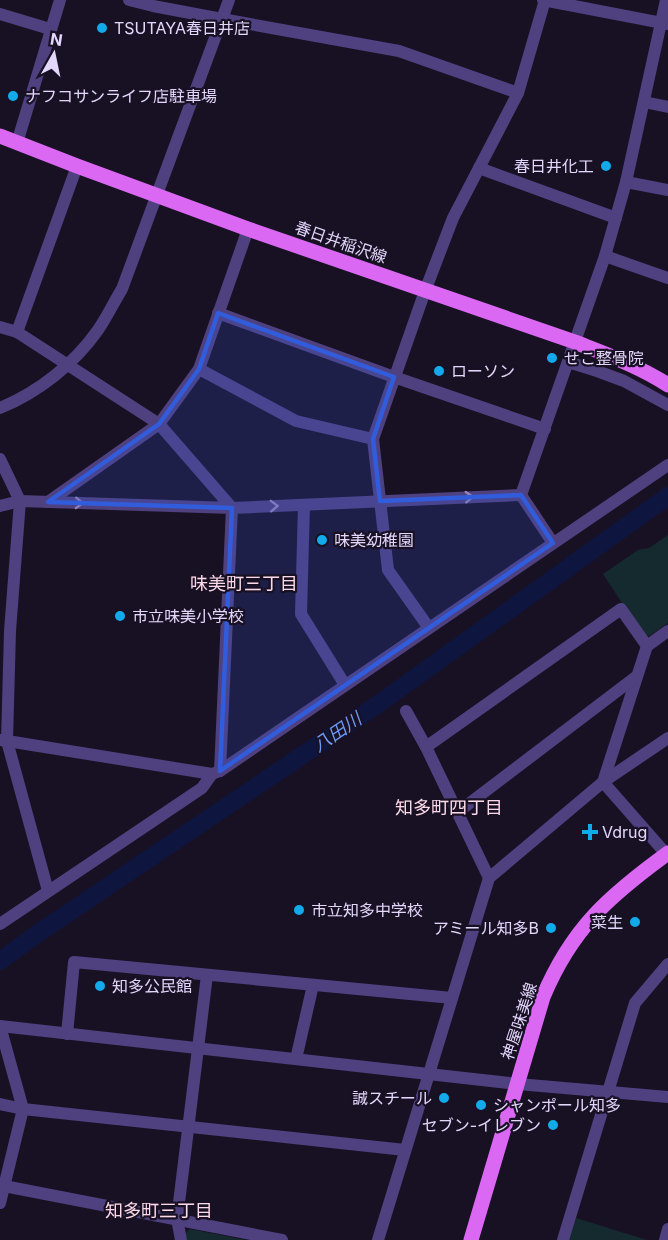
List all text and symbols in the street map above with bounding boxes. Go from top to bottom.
place label: TSUTAYA春日井店 [114,18,250,38]
marker: TSUTAYA春日井店 [95,21,109,35]
north arrow [24,24,84,84]
text: N [49,28,64,50]
place label: ナフコサンライフ店駐車場 [25,86,217,106]
marker: ナフコサンライフ店駐車場 [6,89,20,103]
place label: 春日井化工 [514,156,594,176]
marker: 春日井化工 [599,159,613,173]
street label: 春日井稲沢線 [292,217,390,267]
place label: せこ整骨院 [564,348,644,368]
marker: せこ整骨院 [545,351,559,365]
place label: ローソン [451,361,515,381]
marker: ローソン [432,364,446,378]
one-way arrow [464,490,473,503]
one-way arrow [75,496,84,509]
one-way arrow [269,500,278,513]
place label: 味美幼稚園 [334,530,414,550]
marker: 味美幼稚園 [315,533,329,547]
district label: 味美町三丁目 [190,573,298,594]
place label: 市立味美小学校 [132,606,244,626]
marker: 市立味美小学校 [113,609,127,623]
water label: 八田川 [309,707,367,756]
district label: 知多町四丁目 [395,797,503,818]
place label: Vdrug [602,822,647,842]
marker: Vdrug [583,825,597,839]
place label: 市立知多中学校 [311,900,423,920]
marker: 市立知多中学校 [292,903,306,917]
place label: 菜生 [591,912,623,932]
marker: 菜生 [628,915,642,929]
place label: アミール知多B [433,918,539,938]
marker: アミール知多B [544,921,558,935]
place label: 知多公民館 [112,976,192,996]
marker: 知多公民館 [93,979,107,993]
street label: 神屋味美線 [497,980,541,1062]
place label: 誠スチール [352,1088,432,1108]
marker: 誠スチール [437,1091,451,1105]
place label: シャンポール知多 [493,1095,621,1115]
marker: シャンポール知多 [474,1098,488,1112]
place label: セブン-イレブン [422,1115,541,1135]
marker: セブン-イレブン [546,1118,560,1132]
district label: 知多町三丁目 [105,1200,213,1221]

